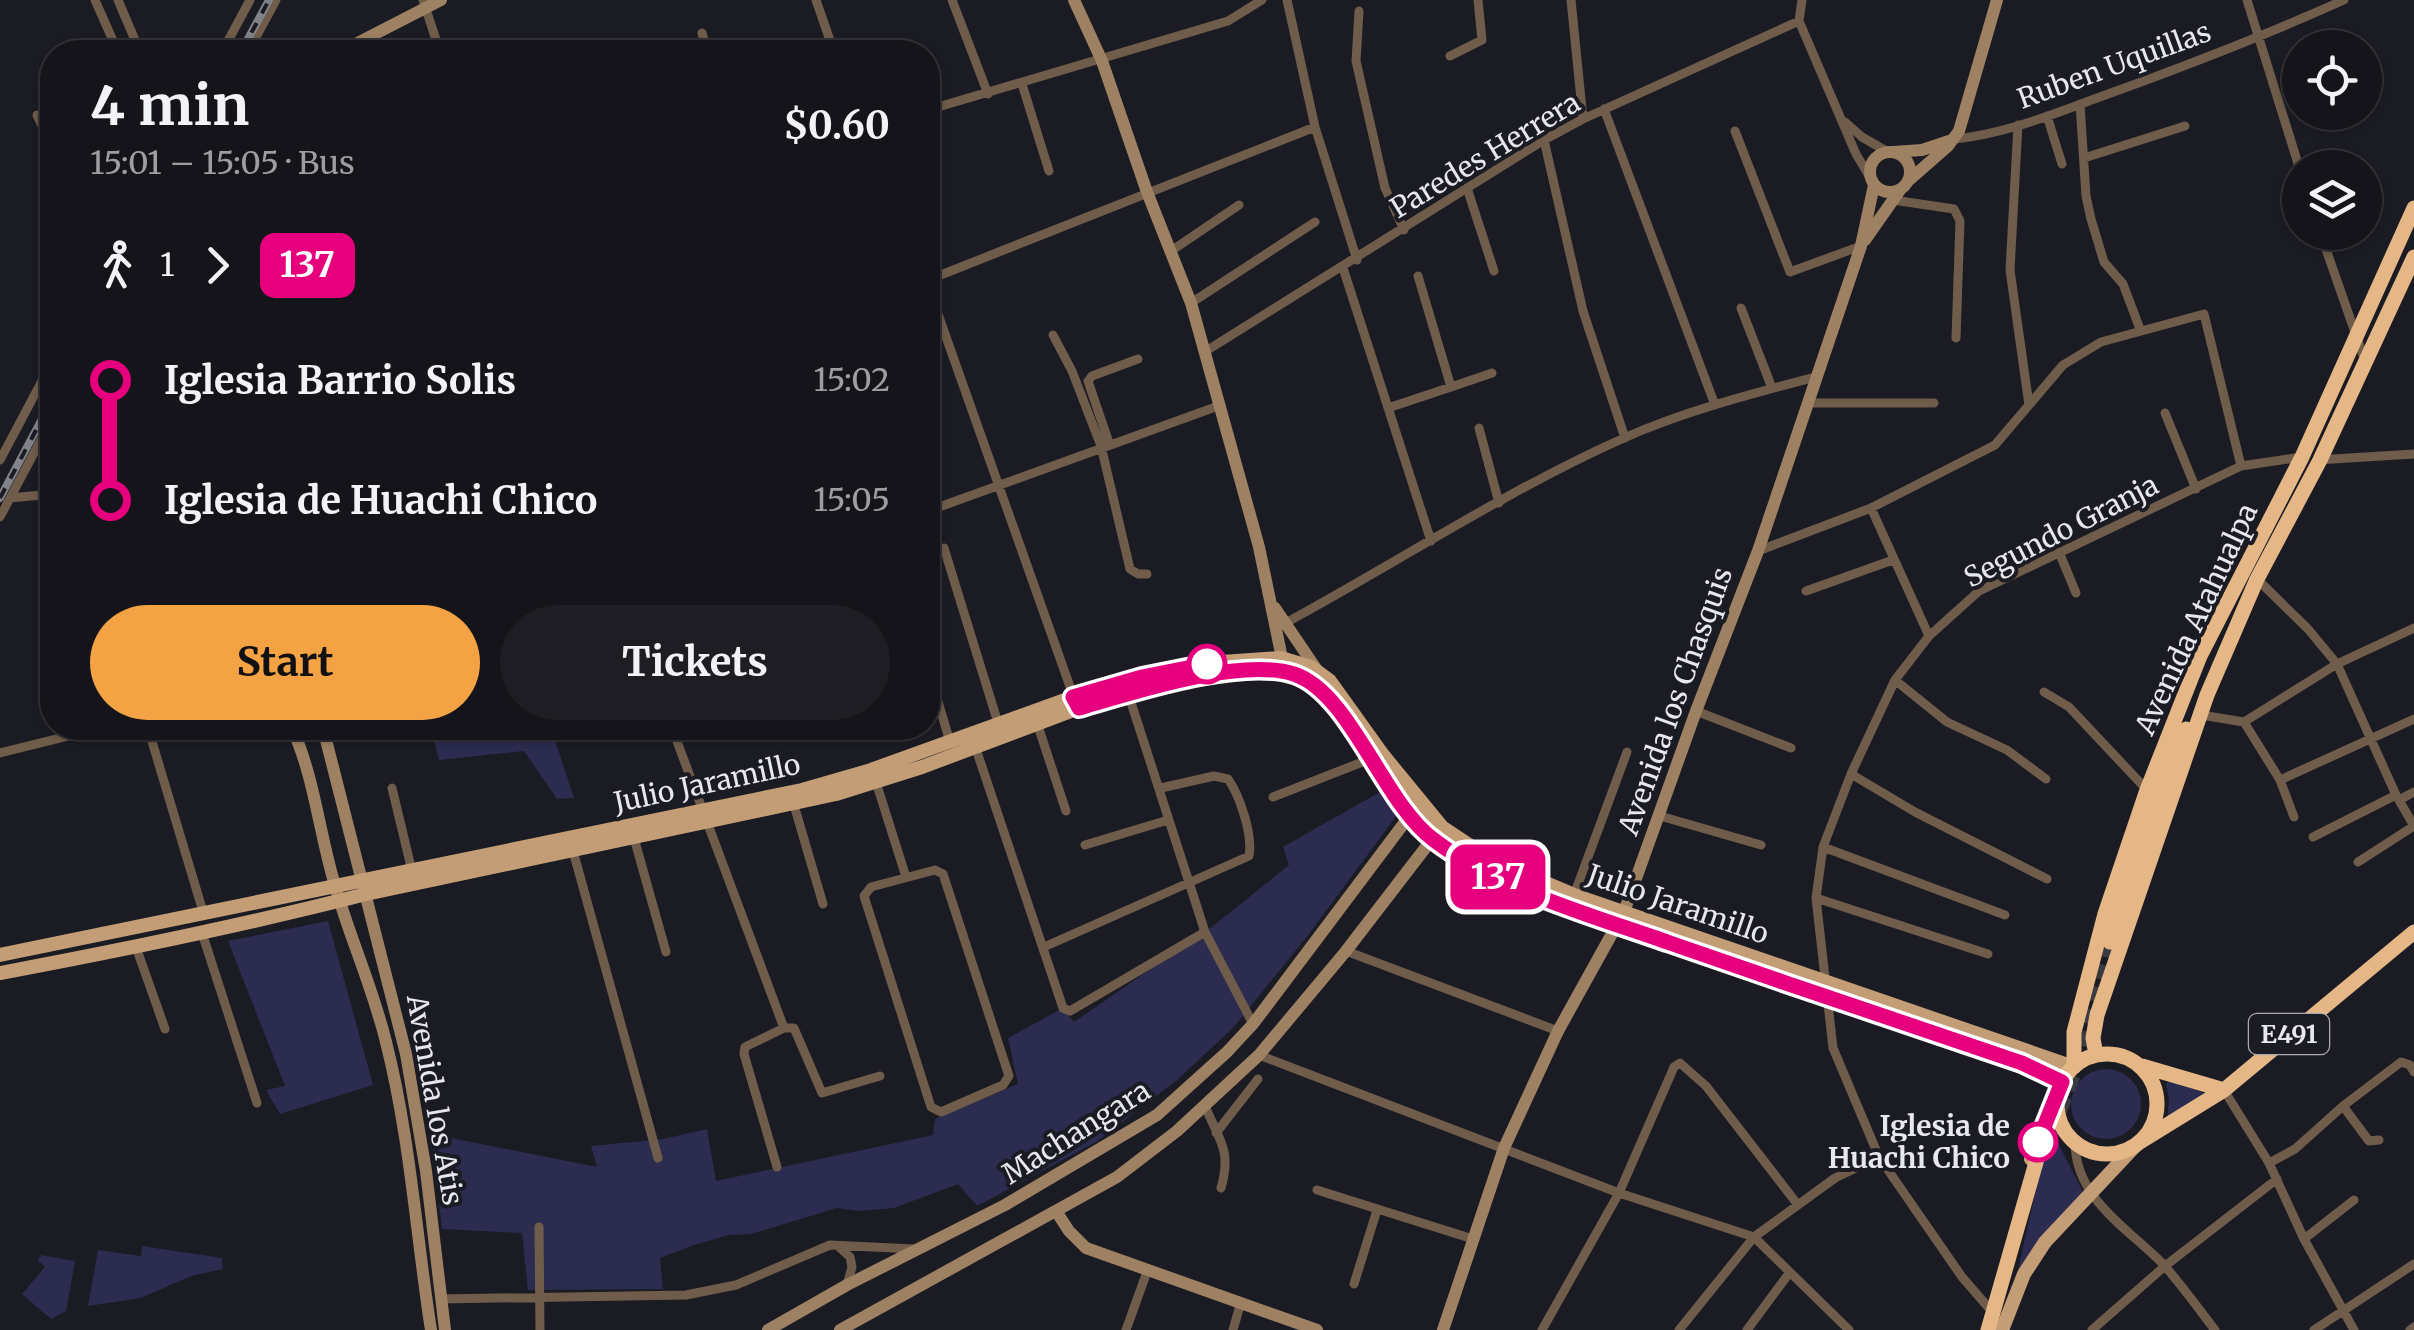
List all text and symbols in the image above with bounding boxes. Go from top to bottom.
street label: Ruben Uquillas [2012,13,2216,117]
map controls [2282,30,2382,250]
button: locate [2282,30,2382,130]
text: 4 min [90,71,249,140]
street label: Paredes Herrera [1384,84,1586,226]
text: $0.60 [783,102,890,149]
text: 15:01 – 15:05 · Bus [90,143,355,183]
button: layers [2282,150,2382,250]
icon: walk [90,238,145,293]
icon: forward [190,238,245,293]
text: 137 [280,243,335,287]
text: 1 [160,245,175,285]
text: Iglesia Barrio Solis [164,357,516,404]
text: 15:02 [813,360,890,400]
street label: Segundo Granja [1958,467,2164,595]
text: Iglesia de Huachi Chico [164,477,597,524]
text: 15:05 [813,480,890,520]
street label: Avenida Atahualpa [2126,498,2265,741]
street label: Avenida los Chasquis [1609,562,1740,841]
button: Start [90,605,480,720]
button: Tickets [500,605,890,720]
unlabelled marker [1188,645,1226,683]
street label: Julio Jaramillo [610,746,804,821]
line badge: 137 [1440,844,1556,910]
text: 137 [1470,855,1526,899]
street label: Julio Jaramillo [1582,856,1774,952]
street label: Avenida los Atis [399,991,471,1208]
road number: E491 [2249,1014,2329,1054]
street label: Machangara [995,1072,1157,1192]
place label: Iglesia de Huachi Chico [1828,1108,2010,1176]
marker: Iglesia de Huachi Chico [2019,1123,2057,1161]

